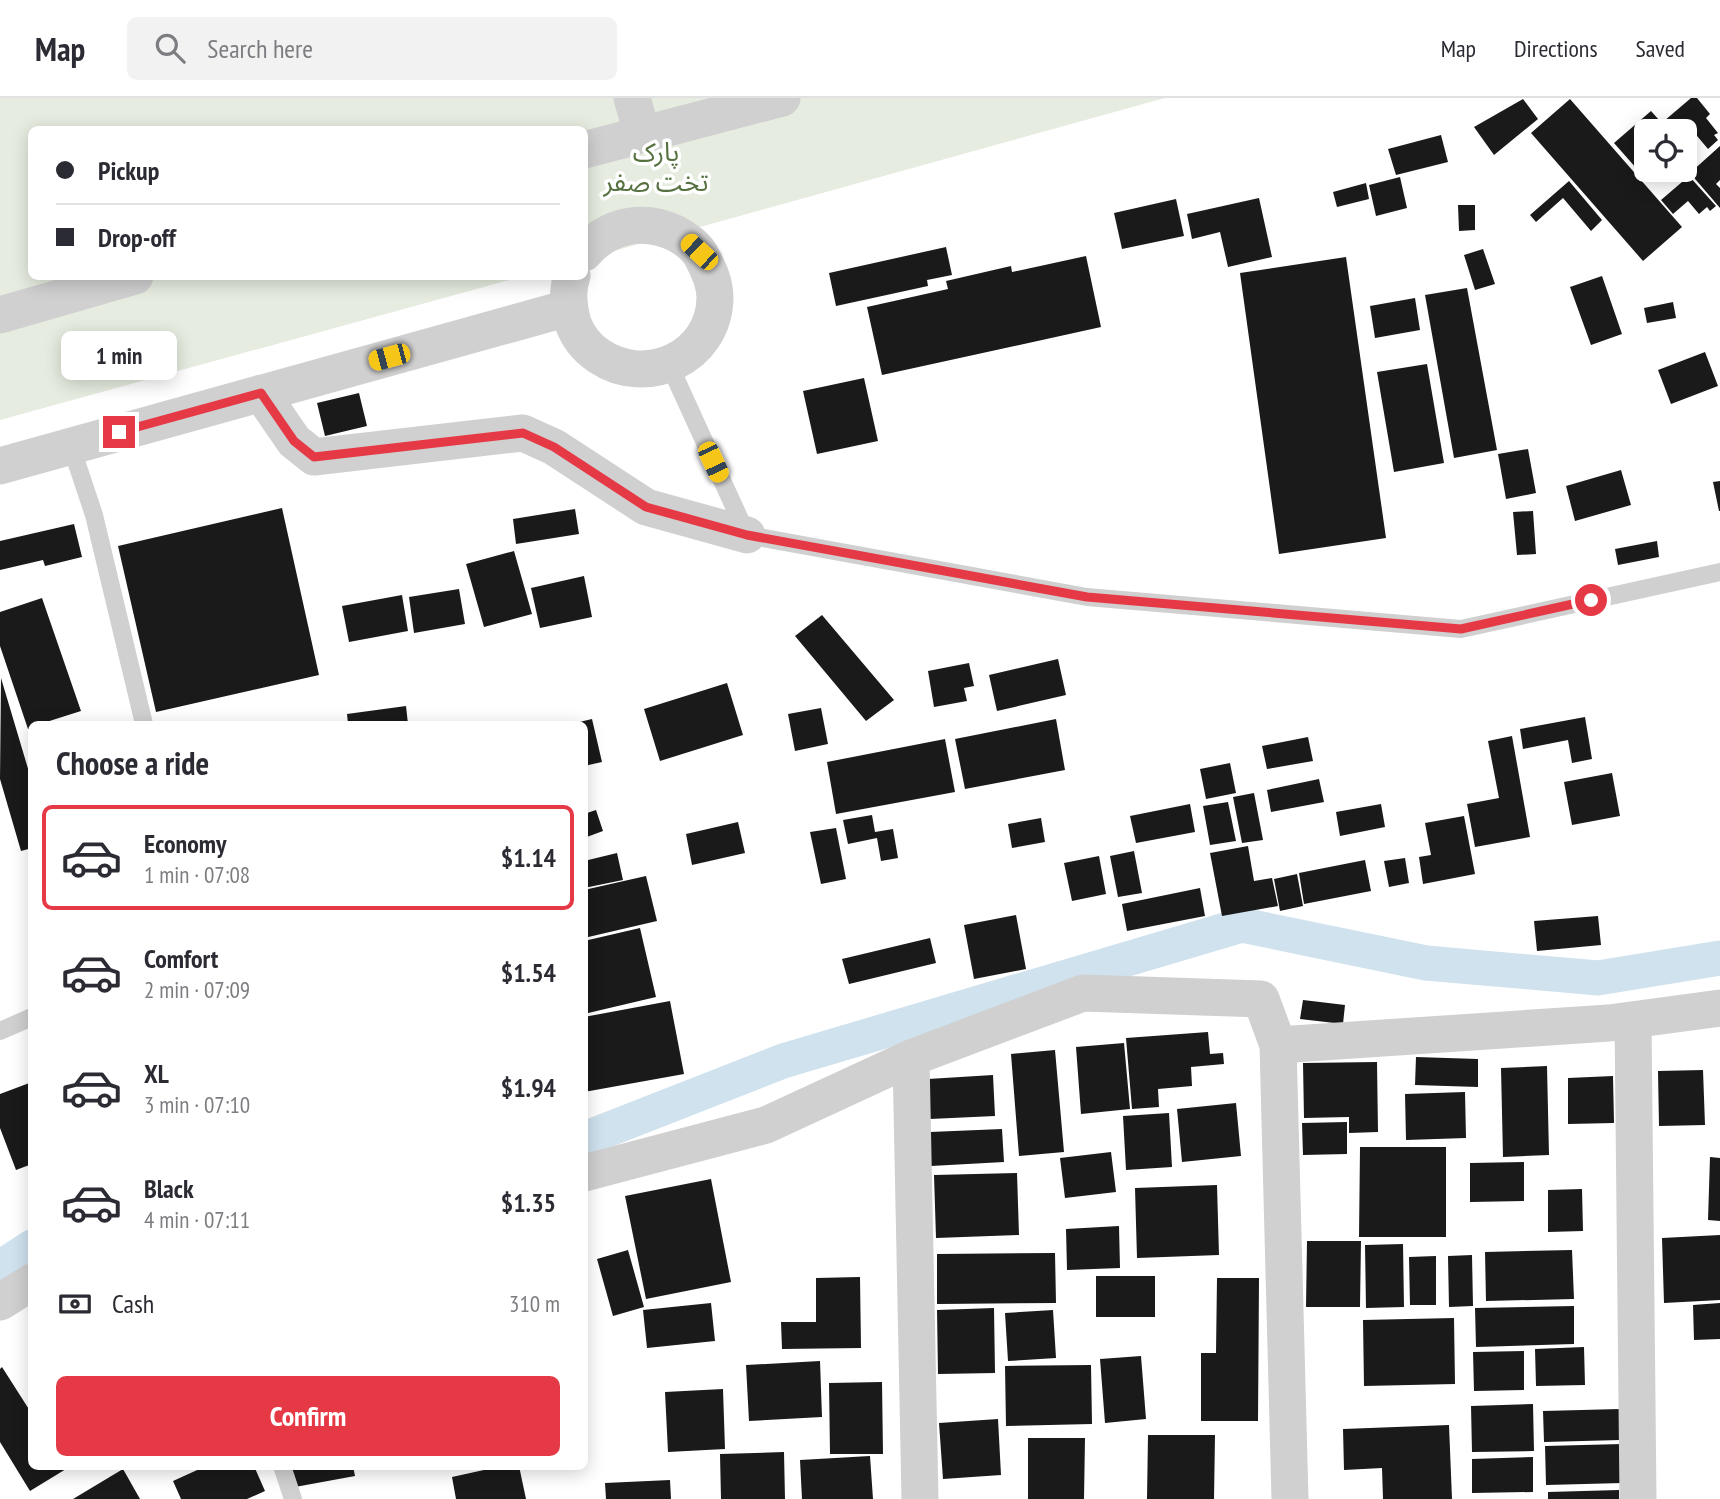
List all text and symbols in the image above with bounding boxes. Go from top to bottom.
search box [127,17,617,80]
text: Map [35,27,85,70]
icon: search [151,29,189,67]
text: Search here [207,32,313,65]
text: Map [1441,33,1476,64]
text: Directions [1514,33,1598,64]
text: Saved [1636,33,1685,64]
map controls [1634,119,1697,182]
button: locate [1634,119,1697,182]
park label: پارک تخت صفر [603,135,708,198]
text: Pickup [98,154,159,187]
text: Drop-off [98,221,176,254]
car [677,230,722,274]
callout: 1 min [61,330,177,380]
text: 1 min [96,341,142,370]
car [366,341,413,373]
route end [103,416,135,448]
car [695,439,732,485]
route start [1575,584,1607,616]
text: Choose a ride [56,742,209,784]
icon: car [60,826,123,889]
text: Economy [144,827,226,860]
text: $1.14 [501,841,556,874]
text: 1 min · 07:08 [144,860,250,889]
icon: car [60,941,123,1004]
text: Comfort [144,942,218,975]
text: $1.54 [501,956,556,989]
text: 2 min · 07:09 [144,975,250,1004]
icon: car [60,1056,123,1119]
text: XL [144,1057,169,1090]
text: $1.94 [501,1071,556,1104]
text: 3 min · 07:10 [144,1090,250,1119]
icon: car [60,1171,123,1234]
text: Black [144,1172,194,1205]
text: $1.35 [501,1186,556,1219]
text: 4 min · 07:11 [144,1205,250,1234]
icon: cash [56,1285,94,1323]
text: Cash [112,1287,154,1320]
text: 310 m [509,1289,560,1318]
button: Confirm [56,1376,560,1456]

